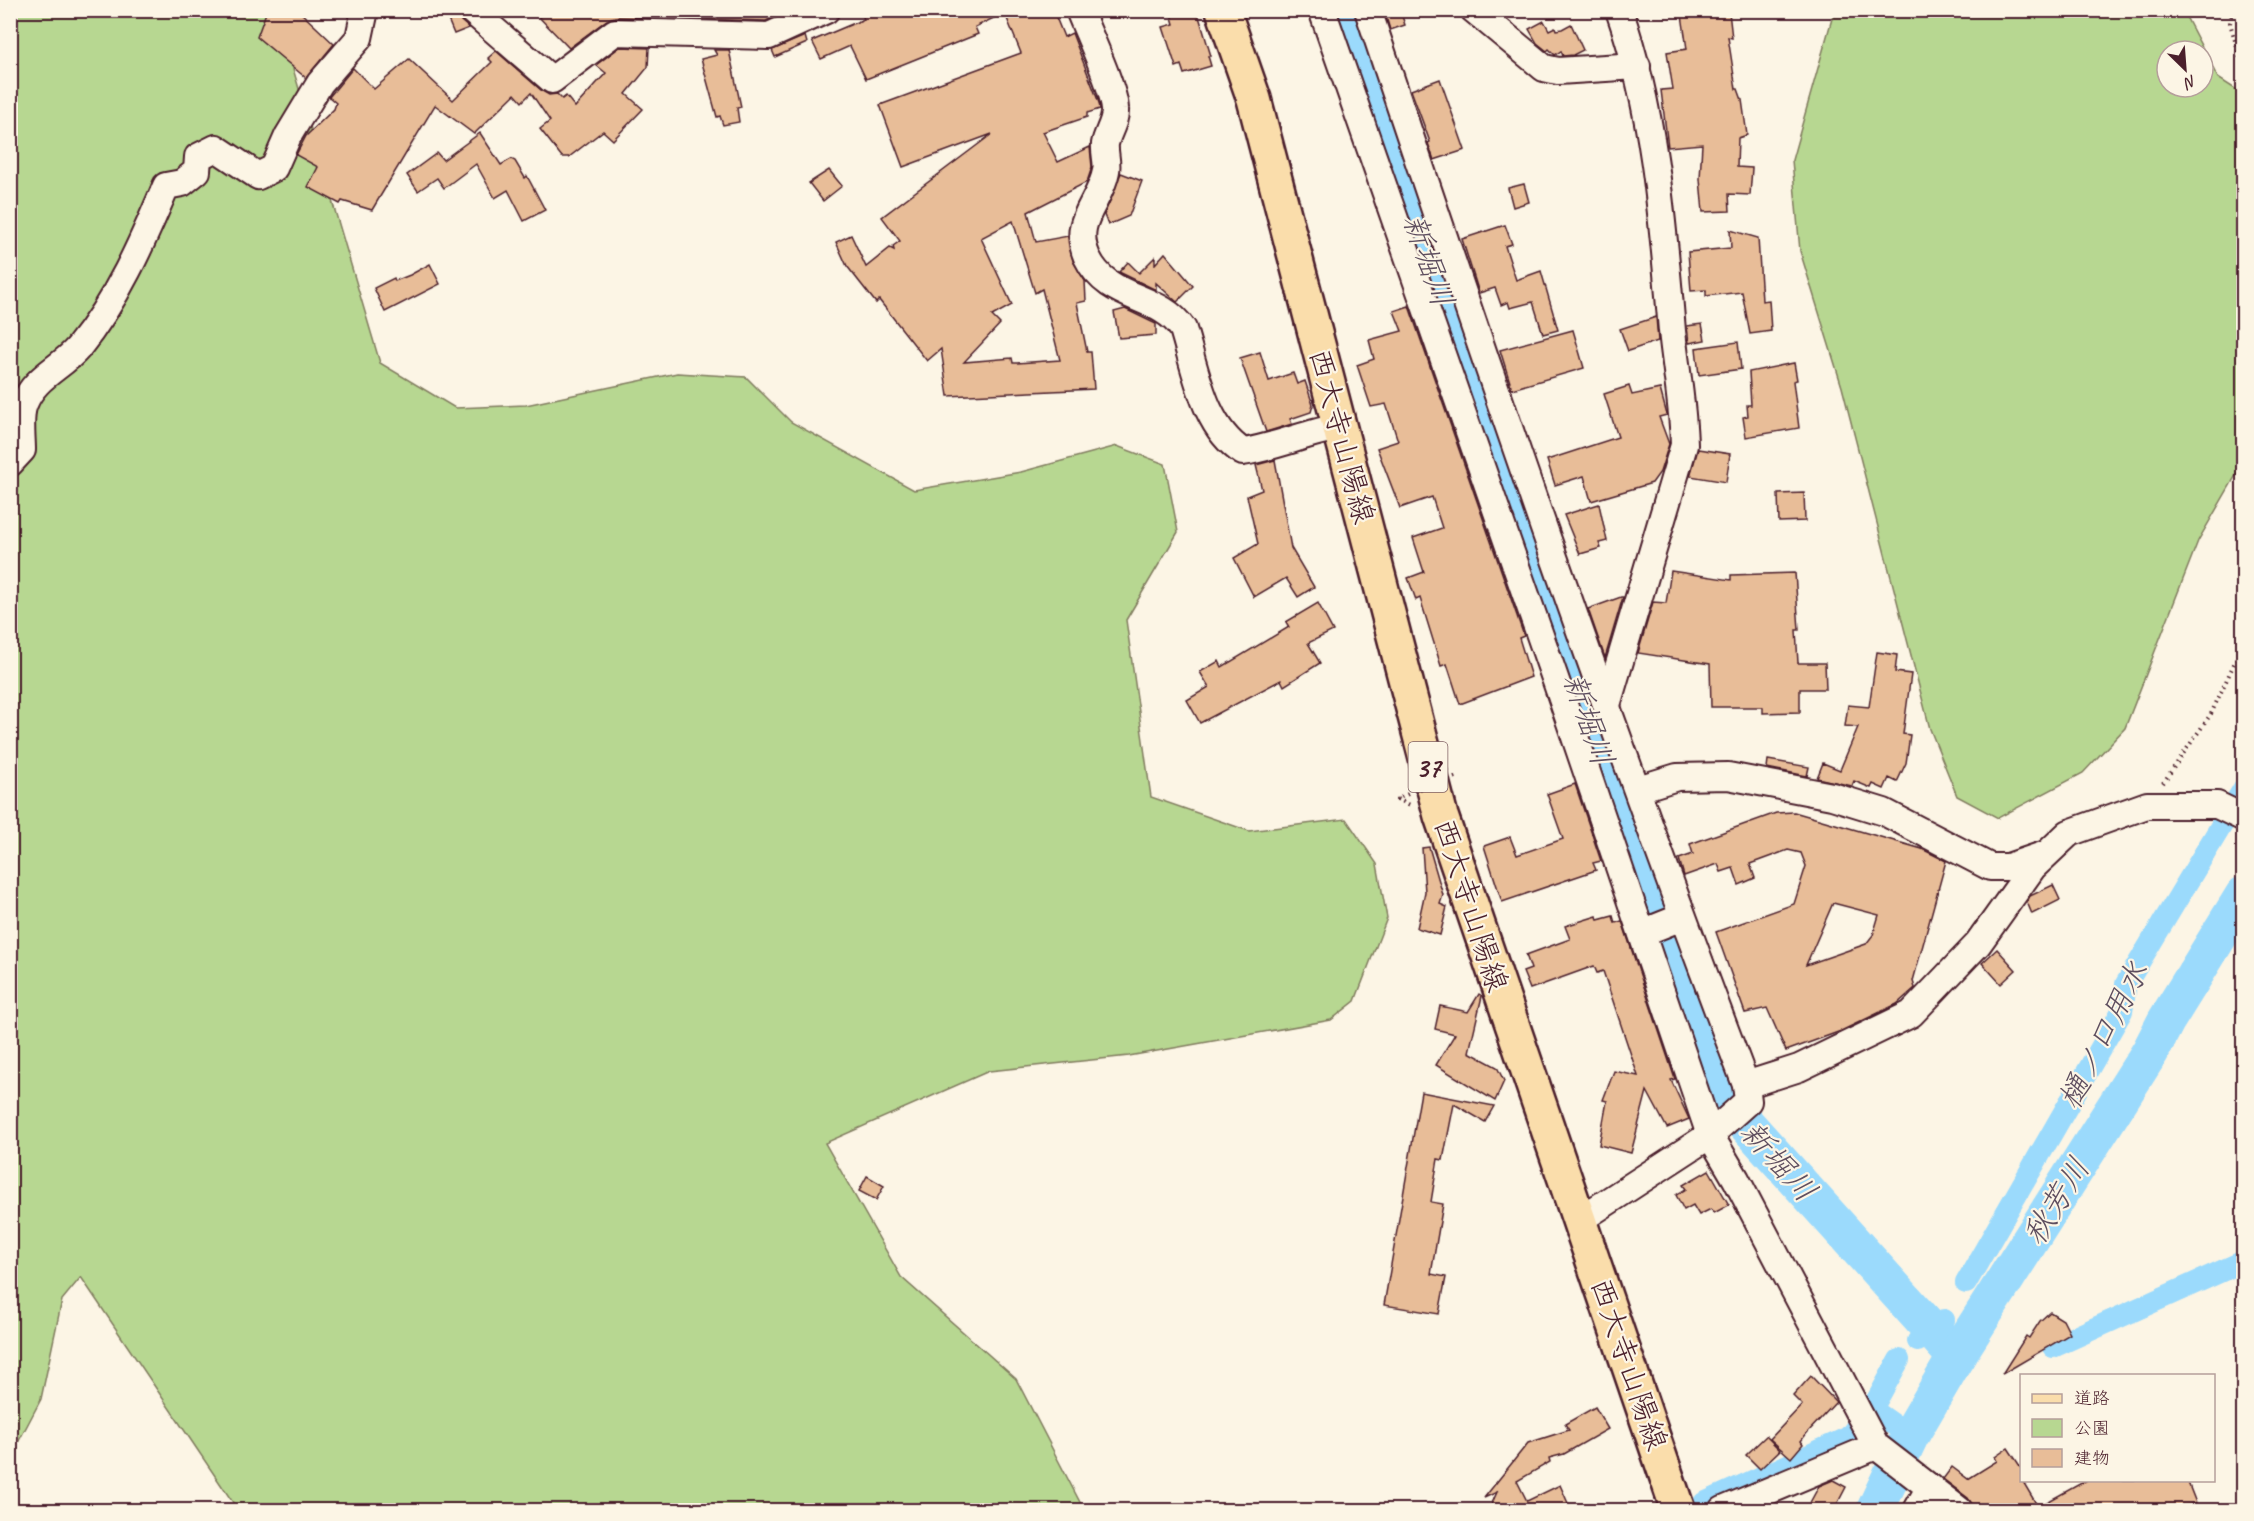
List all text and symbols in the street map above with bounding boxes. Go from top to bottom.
north arrow [2155,39,2215,99]
text: N [2179,71,2200,94]
water label: 新堀川 [1394,208,1464,312]
street label: 西大寺山陽線 [1300,344,1384,528]
water label: 新堀川 [1554,667,1624,771]
road number: 37 [1408,742,1448,792]
street label: 西大寺山陽線 [1425,814,1517,996]
water label: 樋ノ口用水 [2049,955,2158,1116]
water label: 新堀川 [1731,1112,1826,1211]
water label: 秋芳川 [2014,1150,2099,1253]
street label: 西大寺山陽線 [1582,1273,1676,1455]
legend [2020,1374,2215,1482]
text: 道路 [2074,1387,2110,1409]
text: 公園 [2074,1417,2110,1439]
text: 建物 [2074,1447,2110,1469]

